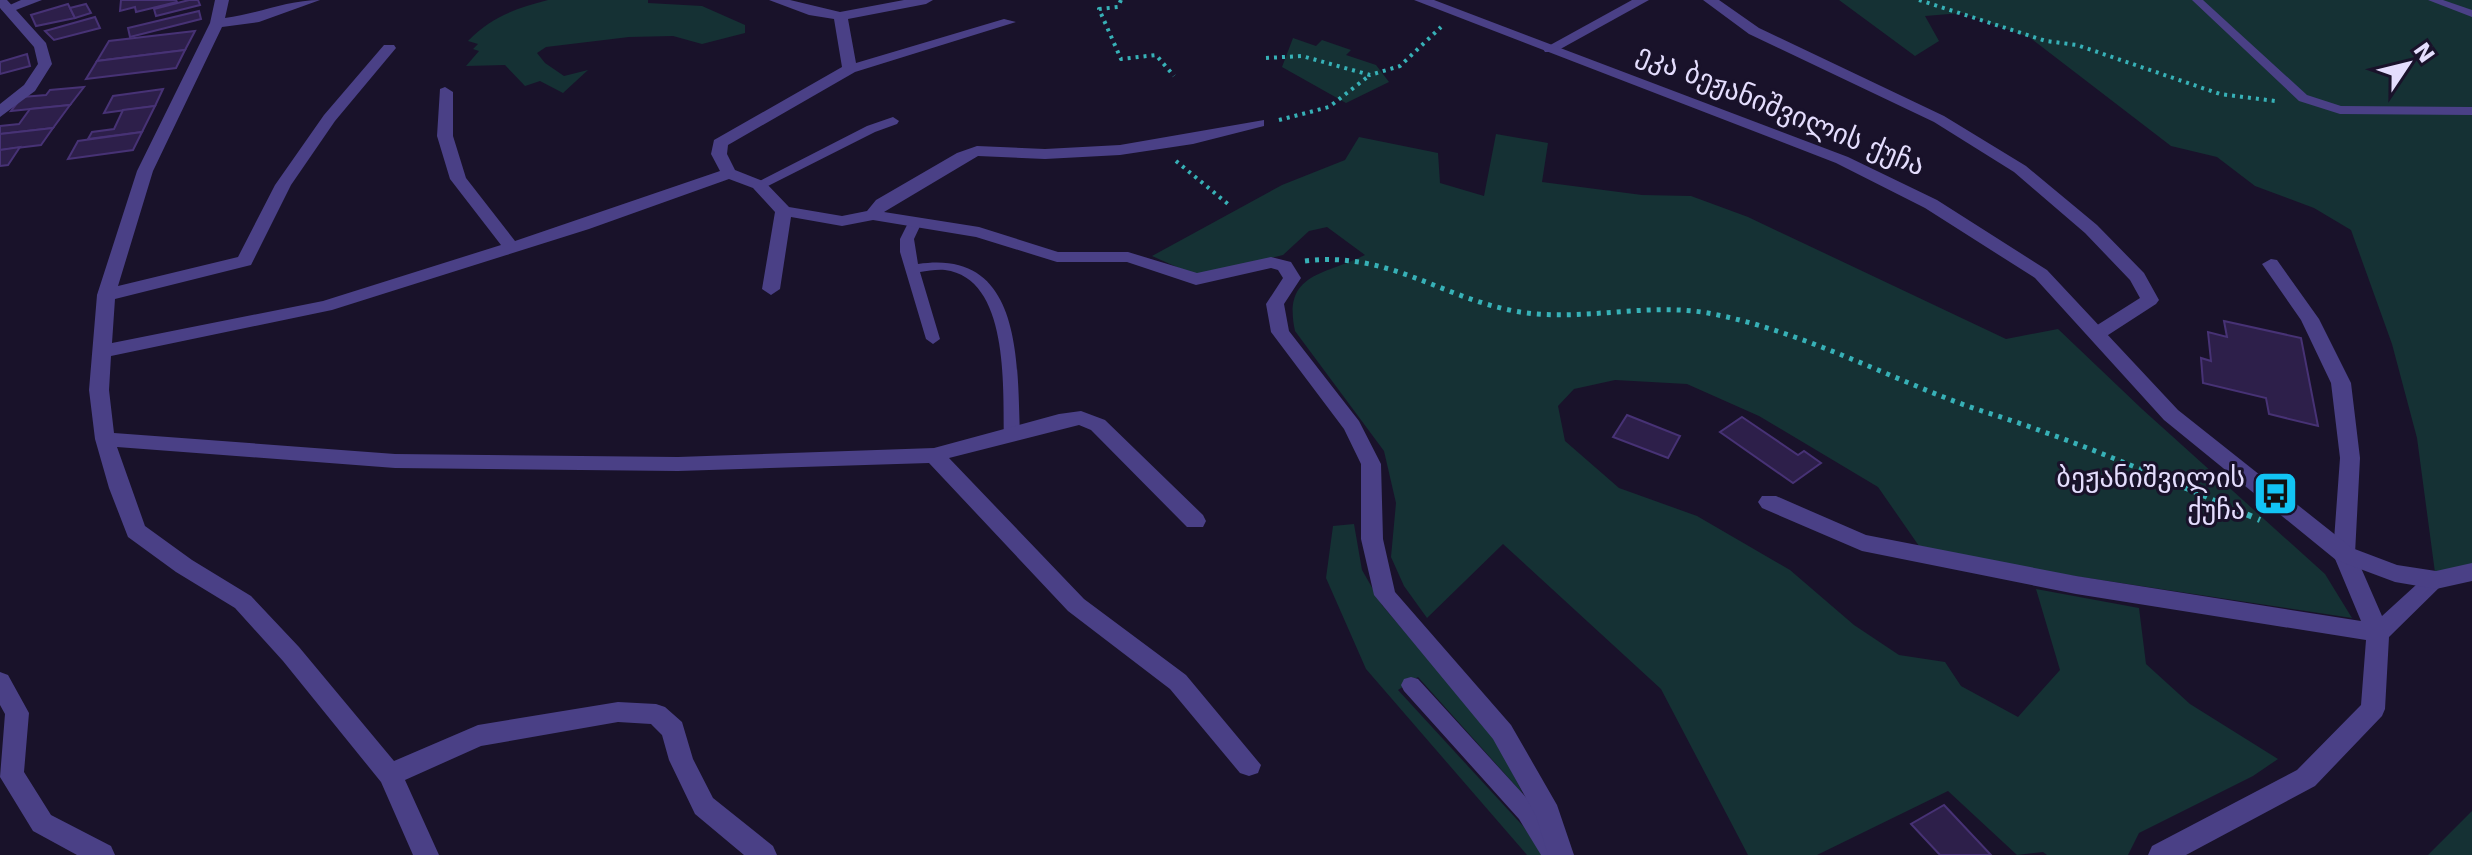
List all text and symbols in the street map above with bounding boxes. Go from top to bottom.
north arrow [2368,24,2448,104]
street label: ეკა ბეჟანიშვილის ქუჩა [1632,37,1929,182]
text: N [2408,38,2439,68]
place label: ბეჟანიშვილის ქუჩა [2056,461,2245,526]
bus stop icon: ბეჟანიშვილის ქუჩა [2252,469,2300,517]

